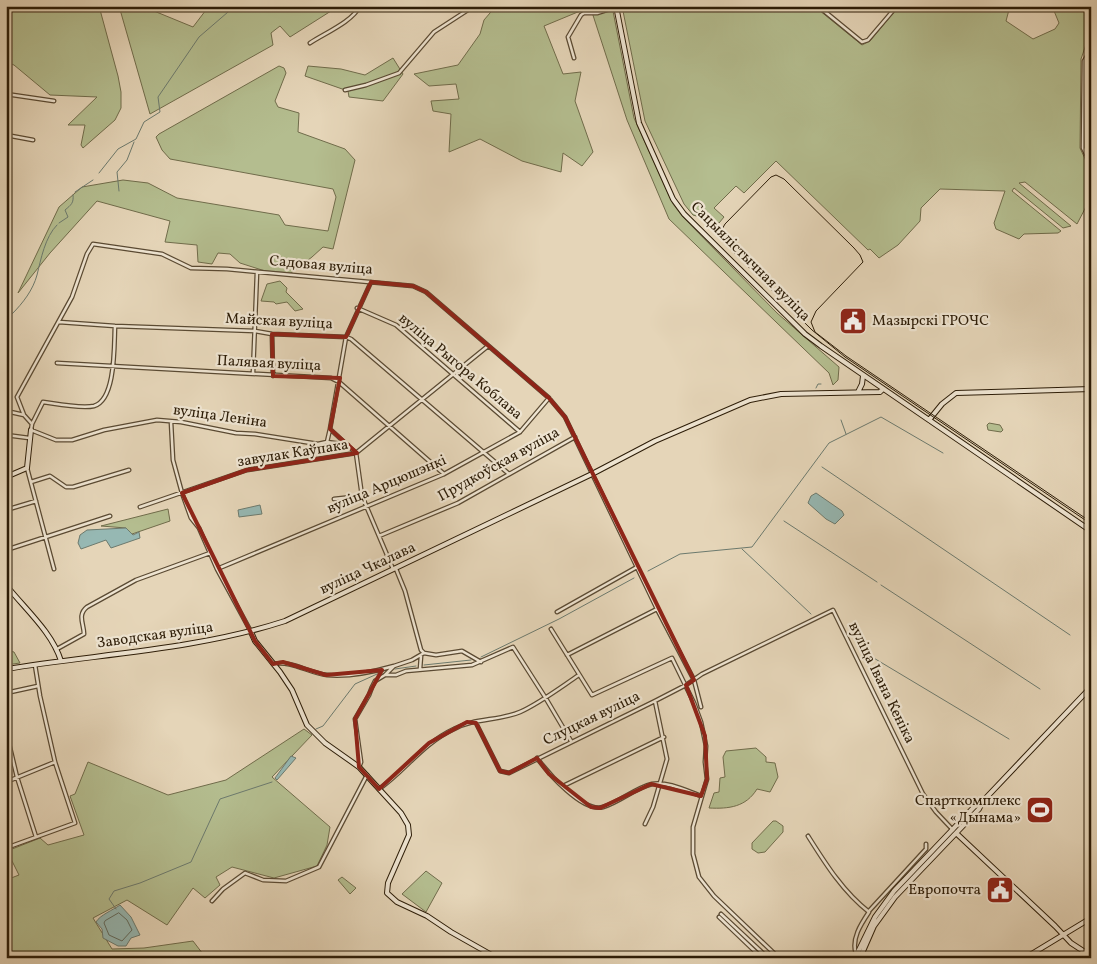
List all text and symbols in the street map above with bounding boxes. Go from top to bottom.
street label: Сацыялістычная вуліца [685,197,815,327]
street label: Садовая вуліца [268,251,374,281]
public building icon: Мазырскі ГРОЧС [838,306,868,336]
street label: Майская вуліца [225,309,333,335]
street label: вуліца Рыгора Коблава [393,309,527,425]
place label: Мазырскі ГРОЧС [872,311,989,332]
street label: Палявая вуліца [216,351,322,377]
street label: вуліца Леніна [172,400,268,434]
street label: Прудкоўская вуліца [434,423,564,507]
street label: завулак Каўпака [236,435,350,473]
street label: вуліца Арцюшэнкі [324,450,450,520]
street label: вуліца Чкалава [317,538,419,600]
street label: Заводская вуліца [95,617,215,655]
street label: вуліца Івана Кеніка [842,619,920,747]
street label: Слуцкая вуліца [540,686,644,752]
place label: Спарткомплекс «Дынама» [915,791,1021,829]
sports icon: Спарткомплекс «Дынама» [1025,795,1055,825]
public building icon: Европочта [985,875,1015,905]
place label: Европочта [908,880,981,901]

